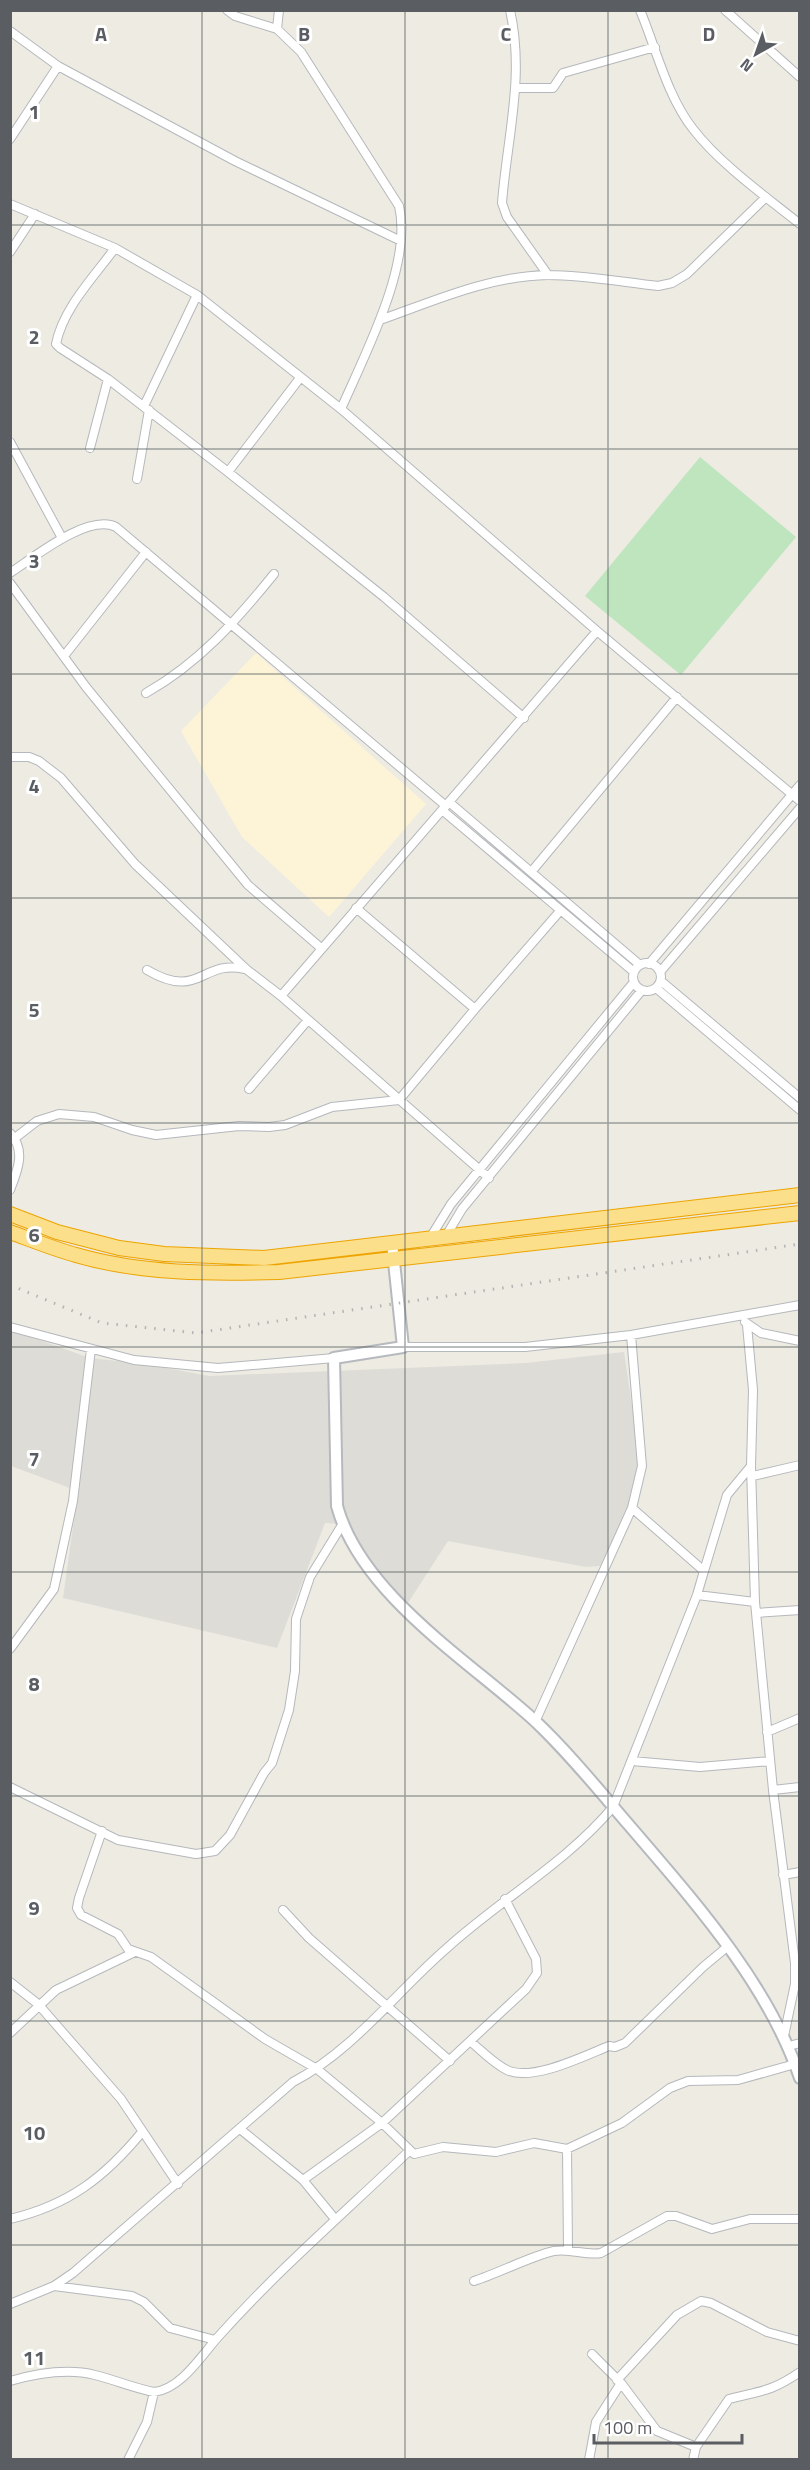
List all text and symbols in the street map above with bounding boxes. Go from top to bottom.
text: A [95,18,107,49]
text: B [298,18,310,49]
text: C [501,18,512,49]
text: D [703,18,715,49]
north arrow [726,24,786,84]
text: N [734,53,758,78]
text: 1 [28,96,40,127]
text: 2 [28,321,40,352]
text: 3 [28,545,40,576]
text: 4 [28,770,40,801]
text: 5 [28,994,40,1025]
text: 6 [28,1219,40,1250]
text: 7 [28,1443,40,1474]
text: 8 [28,1668,40,1699]
text: 9 [28,1892,40,1923]
text: 10 [23,2117,45,2148]
text: 11 [23,2342,45,2373]
scale bar [594,2407,742,2445]
text: 100 m [603,2414,652,2441]

